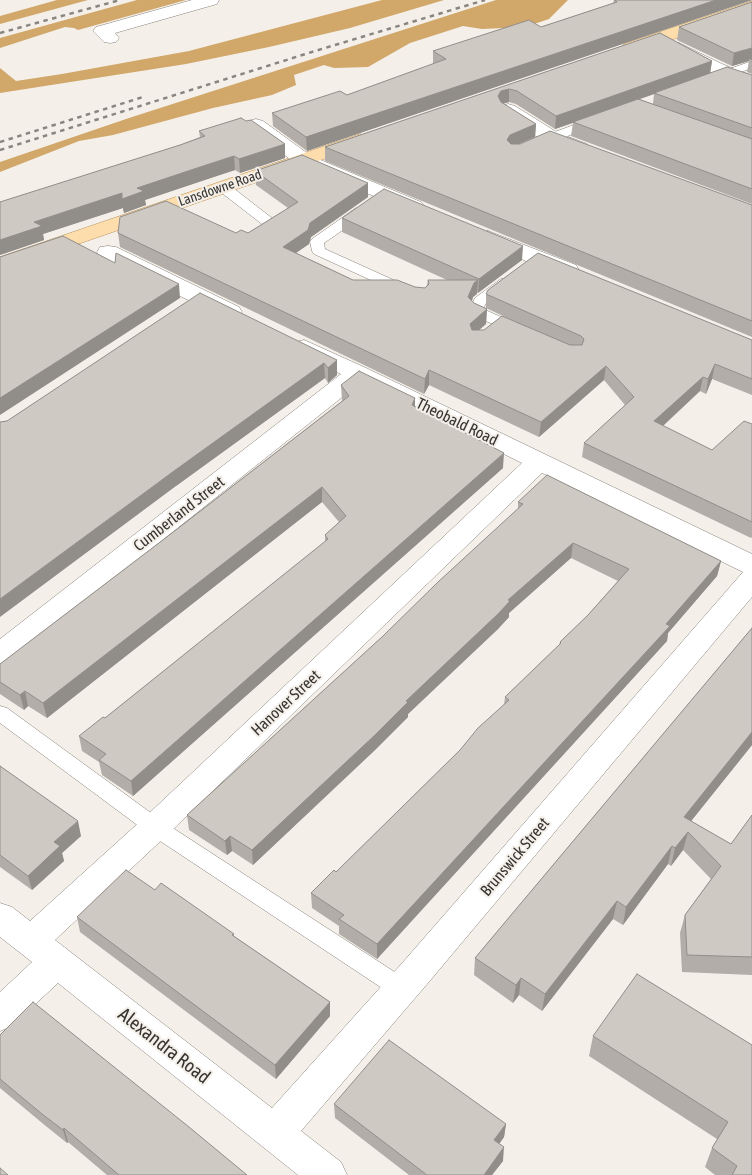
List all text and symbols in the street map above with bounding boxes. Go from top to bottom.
street label: Lansdowne Road [176,166,264,210]
street label: Theobald Road [413,394,501,450]
street label: Cumberland Street [130,472,228,556]
street label: Hanover Street [247,666,325,740]
street label: Brunswick Street [476,814,554,900]
street label: Alexandra Road [114,1003,214,1089]

